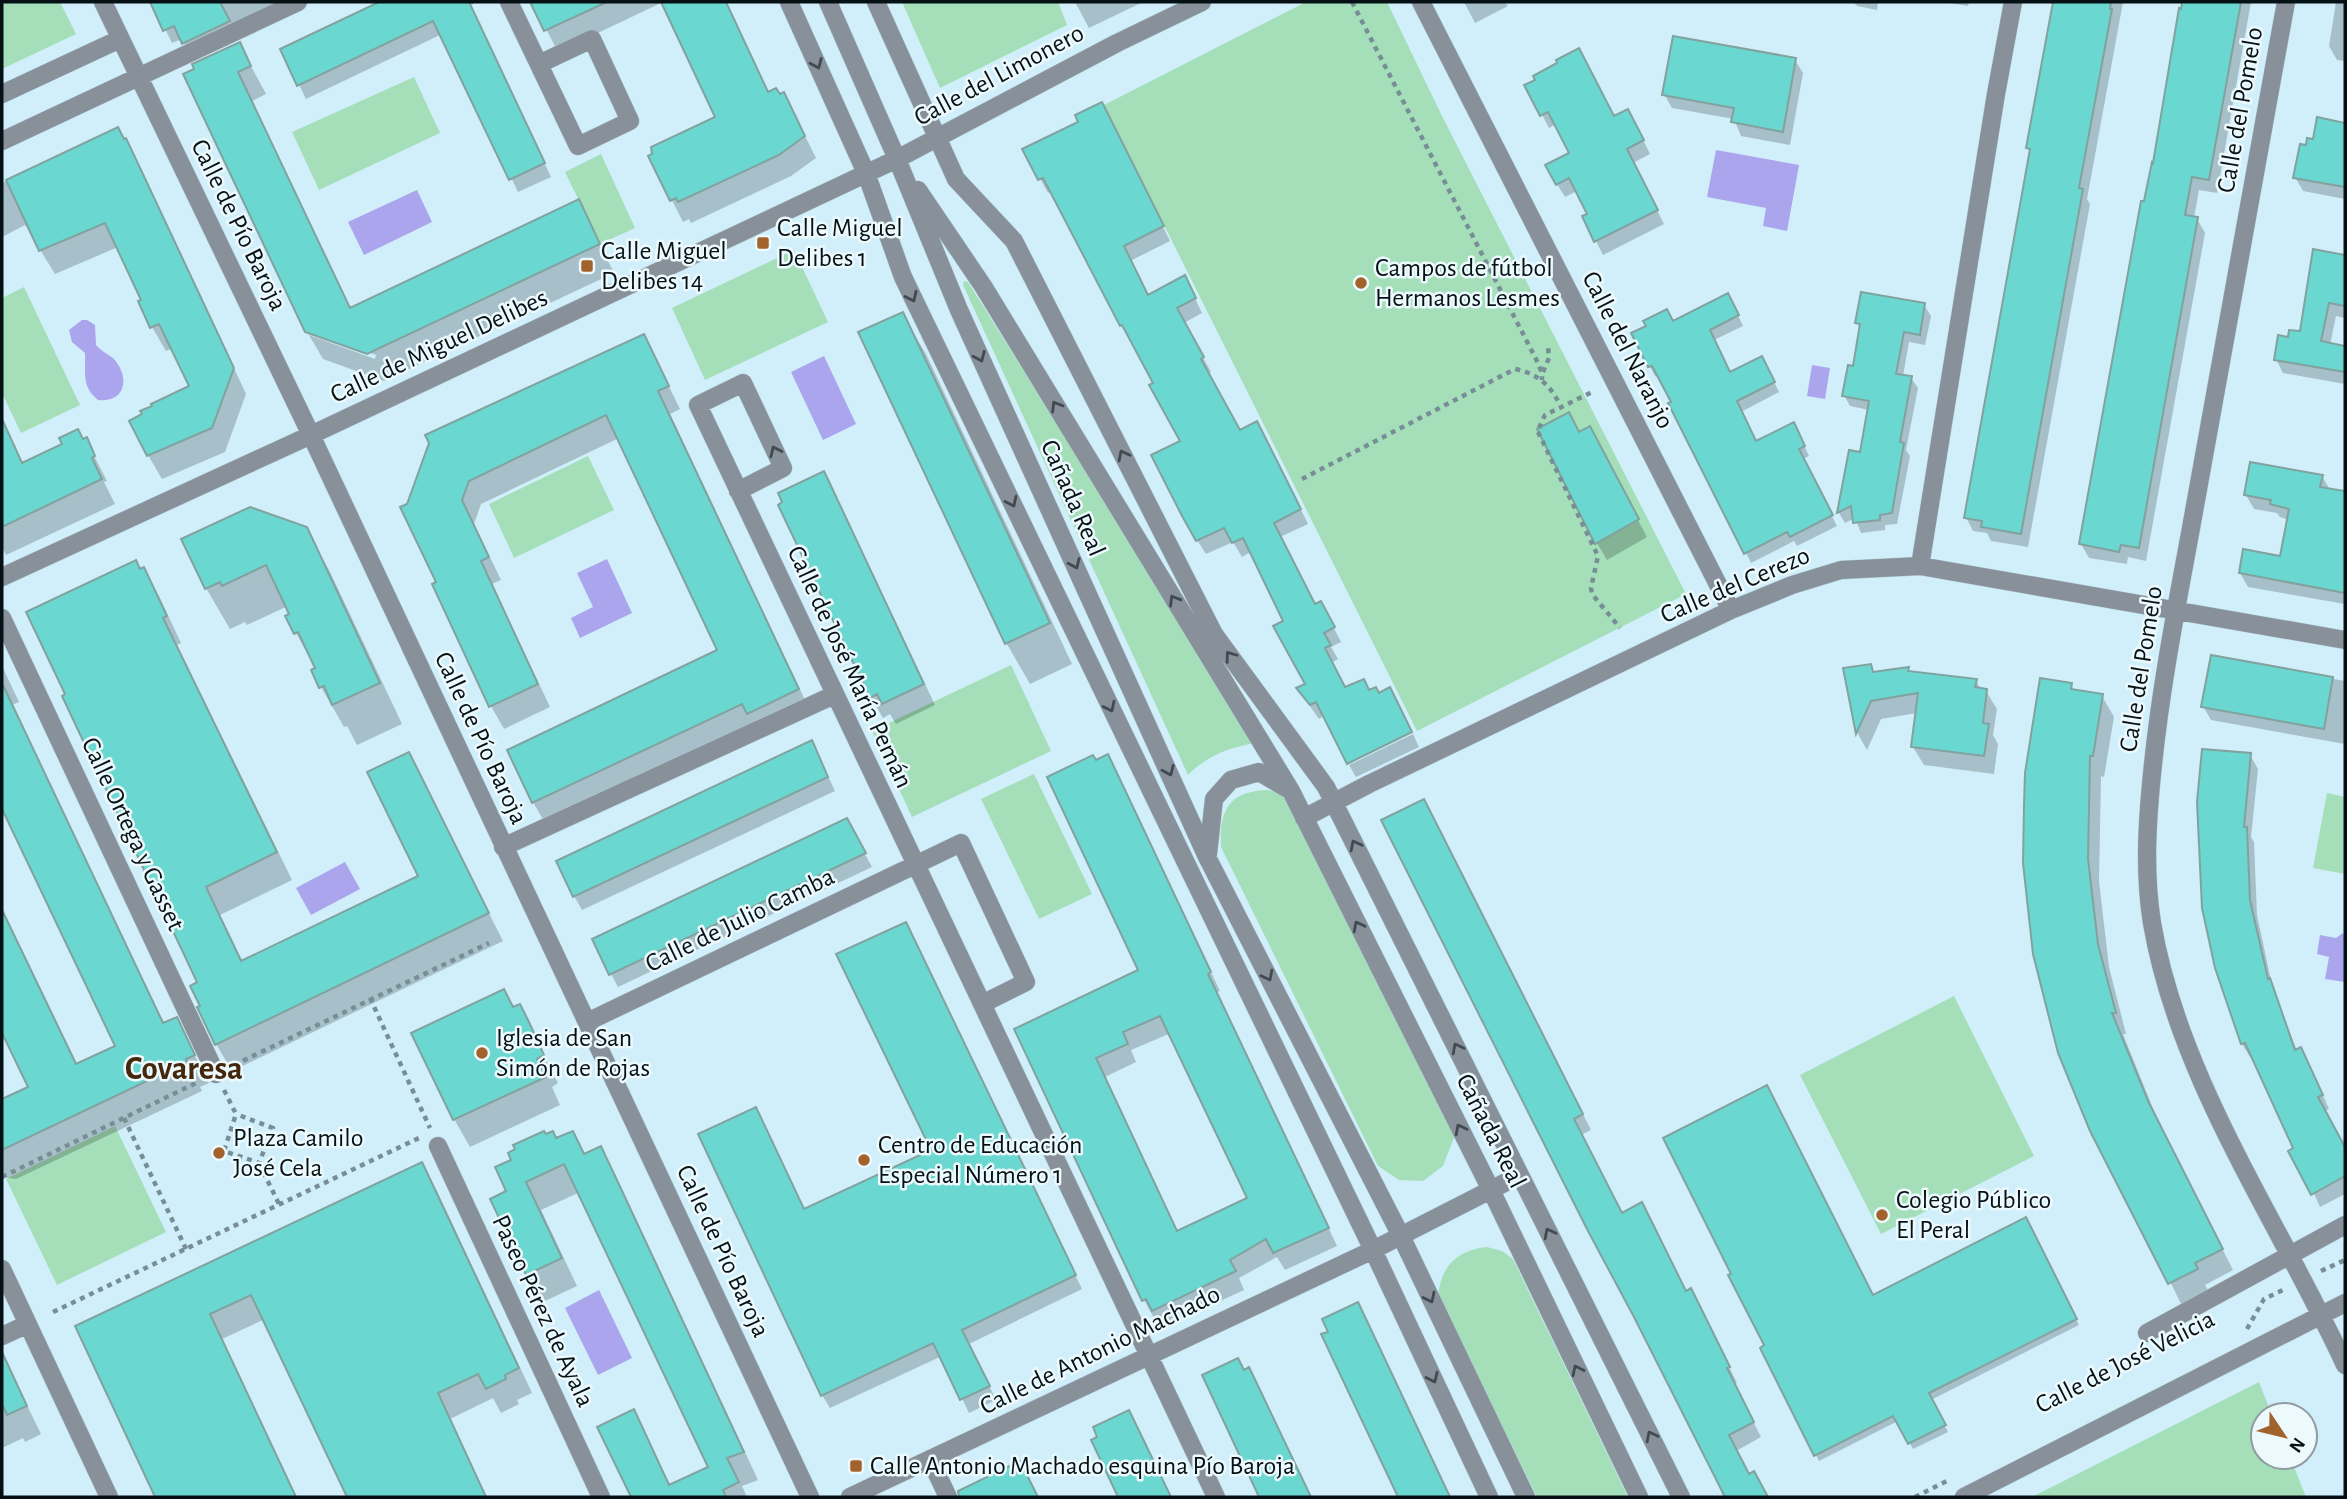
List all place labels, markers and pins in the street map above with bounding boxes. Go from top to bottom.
place label: Calle Miguel Delibes 1 [777,215,903,271]
marker: Calle Miguel Delibes 1 [755,235,771,251]
place label: Calle Miguel Delibes 14 [601,238,727,294]
place label: Campos de fútbol Hermanos Lesmes [1375,255,1560,311]
marker: Calle Miguel Delibes 14 [579,258,595,274]
marker: Campos de fútbol Hermanos Lesmes [1353,275,1369,291]
place label: Iglesia de San Simón de Rojas [496,1025,650,1081]
marker: Iglesia de San Simón de Rojas [474,1045,490,1061]
place label: Plaza Camilo José Cela [233,1125,364,1181]
place label: Centro de Educación Especial Número 1 [878,1132,1082,1188]
marker: Plaza Camilo José Cela [211,1145,227,1161]
marker: Centro de Educación Especial Número 1 [856,1152,872,1168]
place label: Colegio Público El Peral [1896,1187,2051,1243]
marker: Colegio Público El Peral [1874,1207,1890,1223]
place label: Calle Antonio Machado esquina Pío Baroja [870,1453,1295,1479]
marker: Calle Antonio Machado esquina Pío Baroja [848,1458,864,1474]

